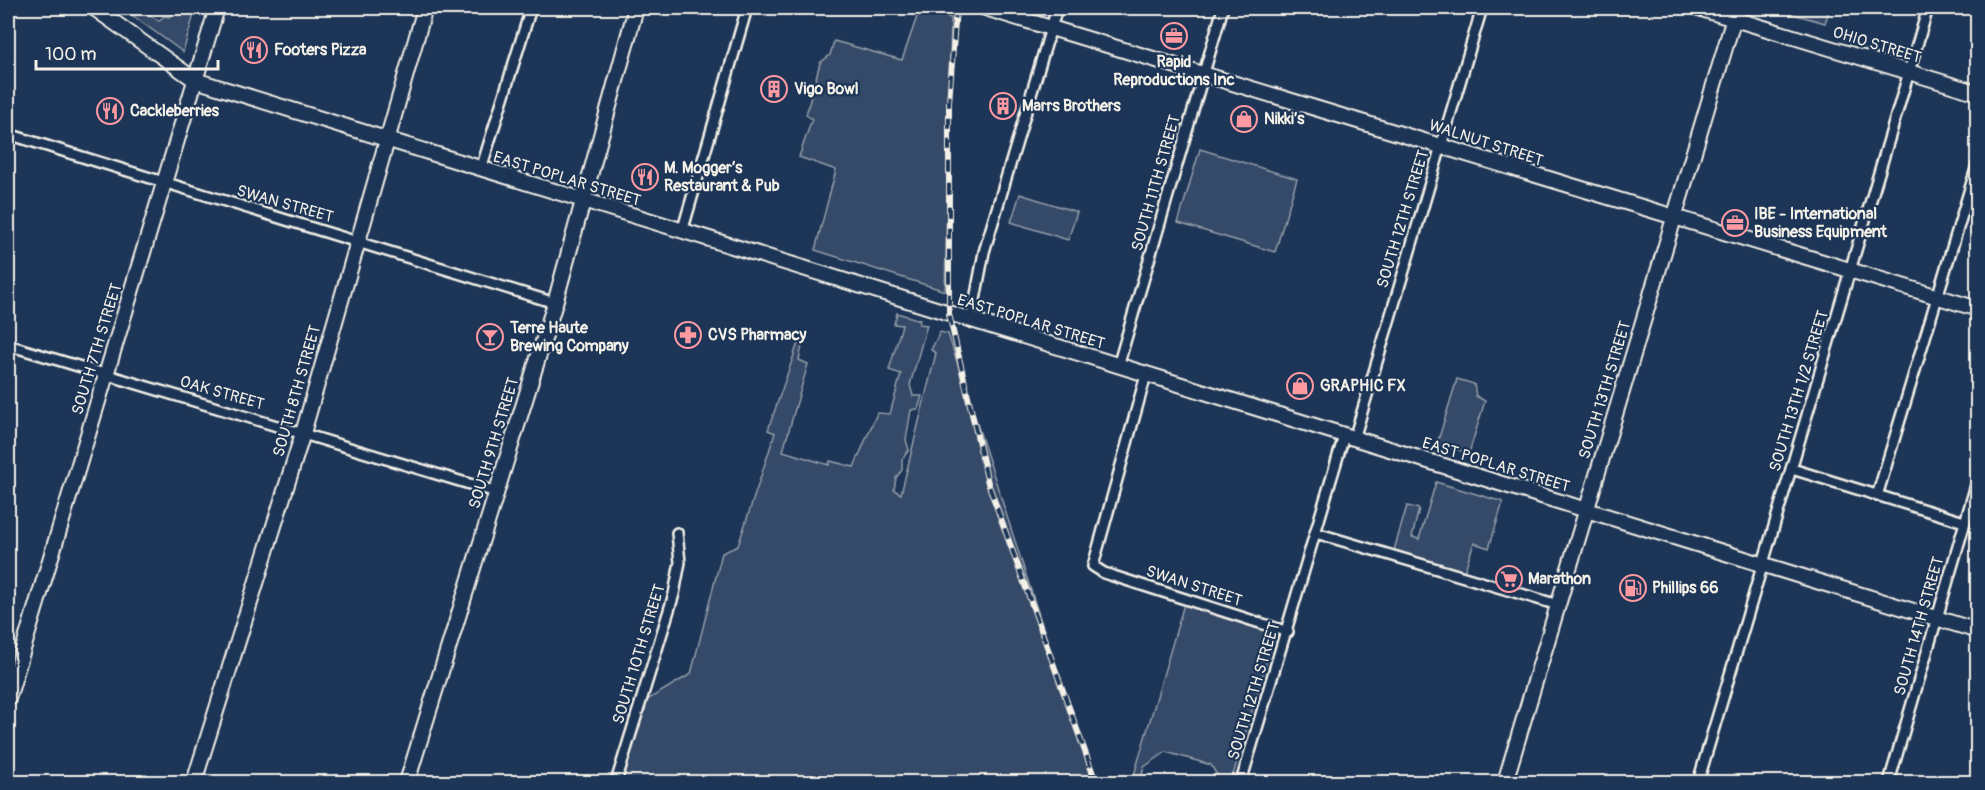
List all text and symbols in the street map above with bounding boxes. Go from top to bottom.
office icon: Rapid Reproductions Inc [1159,21,1189,51]
street label: OHIO STREET [1830,22,1924,68]
scale bar [36,33,218,71]
restaurant icon: Footers Pizza [239,35,269,65]
place label: Footers Pizza [274,40,367,60]
text: 100 m [45,43,97,66]
place label: Rapid Reproductions Inc [1113,52,1235,90]
building icon: Vigo Bowl [759,74,789,104]
place label: Vigo Bowl [794,79,859,99]
building icon: Marrs Brothers [988,91,1018,121]
restaurant icon: Cackleberries [95,96,125,126]
place label: Marrs Brothers [1022,96,1122,116]
place label: Cackleberries [130,101,220,121]
shop icon: Nikki’s [1229,104,1259,134]
place label: Nikki’s [1264,109,1305,129]
street label: SOUTH 11TH STREET [1127,113,1185,253]
street label: WALNUT STREET [1426,115,1546,171]
street label: EAST POPLAR STREET [491,147,643,211]
street label: SOUTH 12TH STREET [1372,147,1434,290]
place label: M. Mogger’s Restaurant & Pub [664,158,780,196]
restaurant icon: M. Mogger’s Restaurant & Pub [630,162,660,192]
street label: SWAN STREET [234,181,336,227]
place label: IBE - International Business Equipment [1754,204,1888,242]
office icon: IBE - International Business Equipment [1720,208,1750,238]
street label: SOUTH 7TH STREET [67,281,127,417]
street label: EAST POPLAR STREET [955,290,1107,354]
street label: SOUTH 13TH 1/2 STREET [1765,308,1833,474]
place label: Terre Haute Brewing Company [509,318,629,356]
street label: SOUTH 13TH STREET [1575,318,1636,461]
pharmacy icon: CVS Pharmacy [673,320,703,350]
bar icon: Terre Haute Brewing Company [475,322,505,352]
street label: SOUTH 8TH STREET [269,323,325,459]
place label: CVS Pharmacy [708,325,807,345]
street label: OAK STREET [178,371,267,415]
shop icon: GRAPHIC FX [1285,371,1315,401]
street label: SOUTH 9TH STREET [465,375,524,511]
place label: GRAPHIC FX [1320,376,1406,396]
street label: EAST POPLAR STREET [1420,433,1572,497]
street label: SOUTH 14TH STREET [1890,554,1948,698]
street label: SWAN STREET [1143,561,1245,611]
supermarket icon: Marathon [1494,564,1524,594]
place label: Marathon [1528,569,1591,589]
fuel station icon: Phillips 66 [1618,573,1648,603]
place label: Phillips 66 [1652,578,1719,598]
street label: SOUTH 10TH STREET [608,582,670,726]
street label: SOUTH 12TH STREET [1223,619,1285,762]

